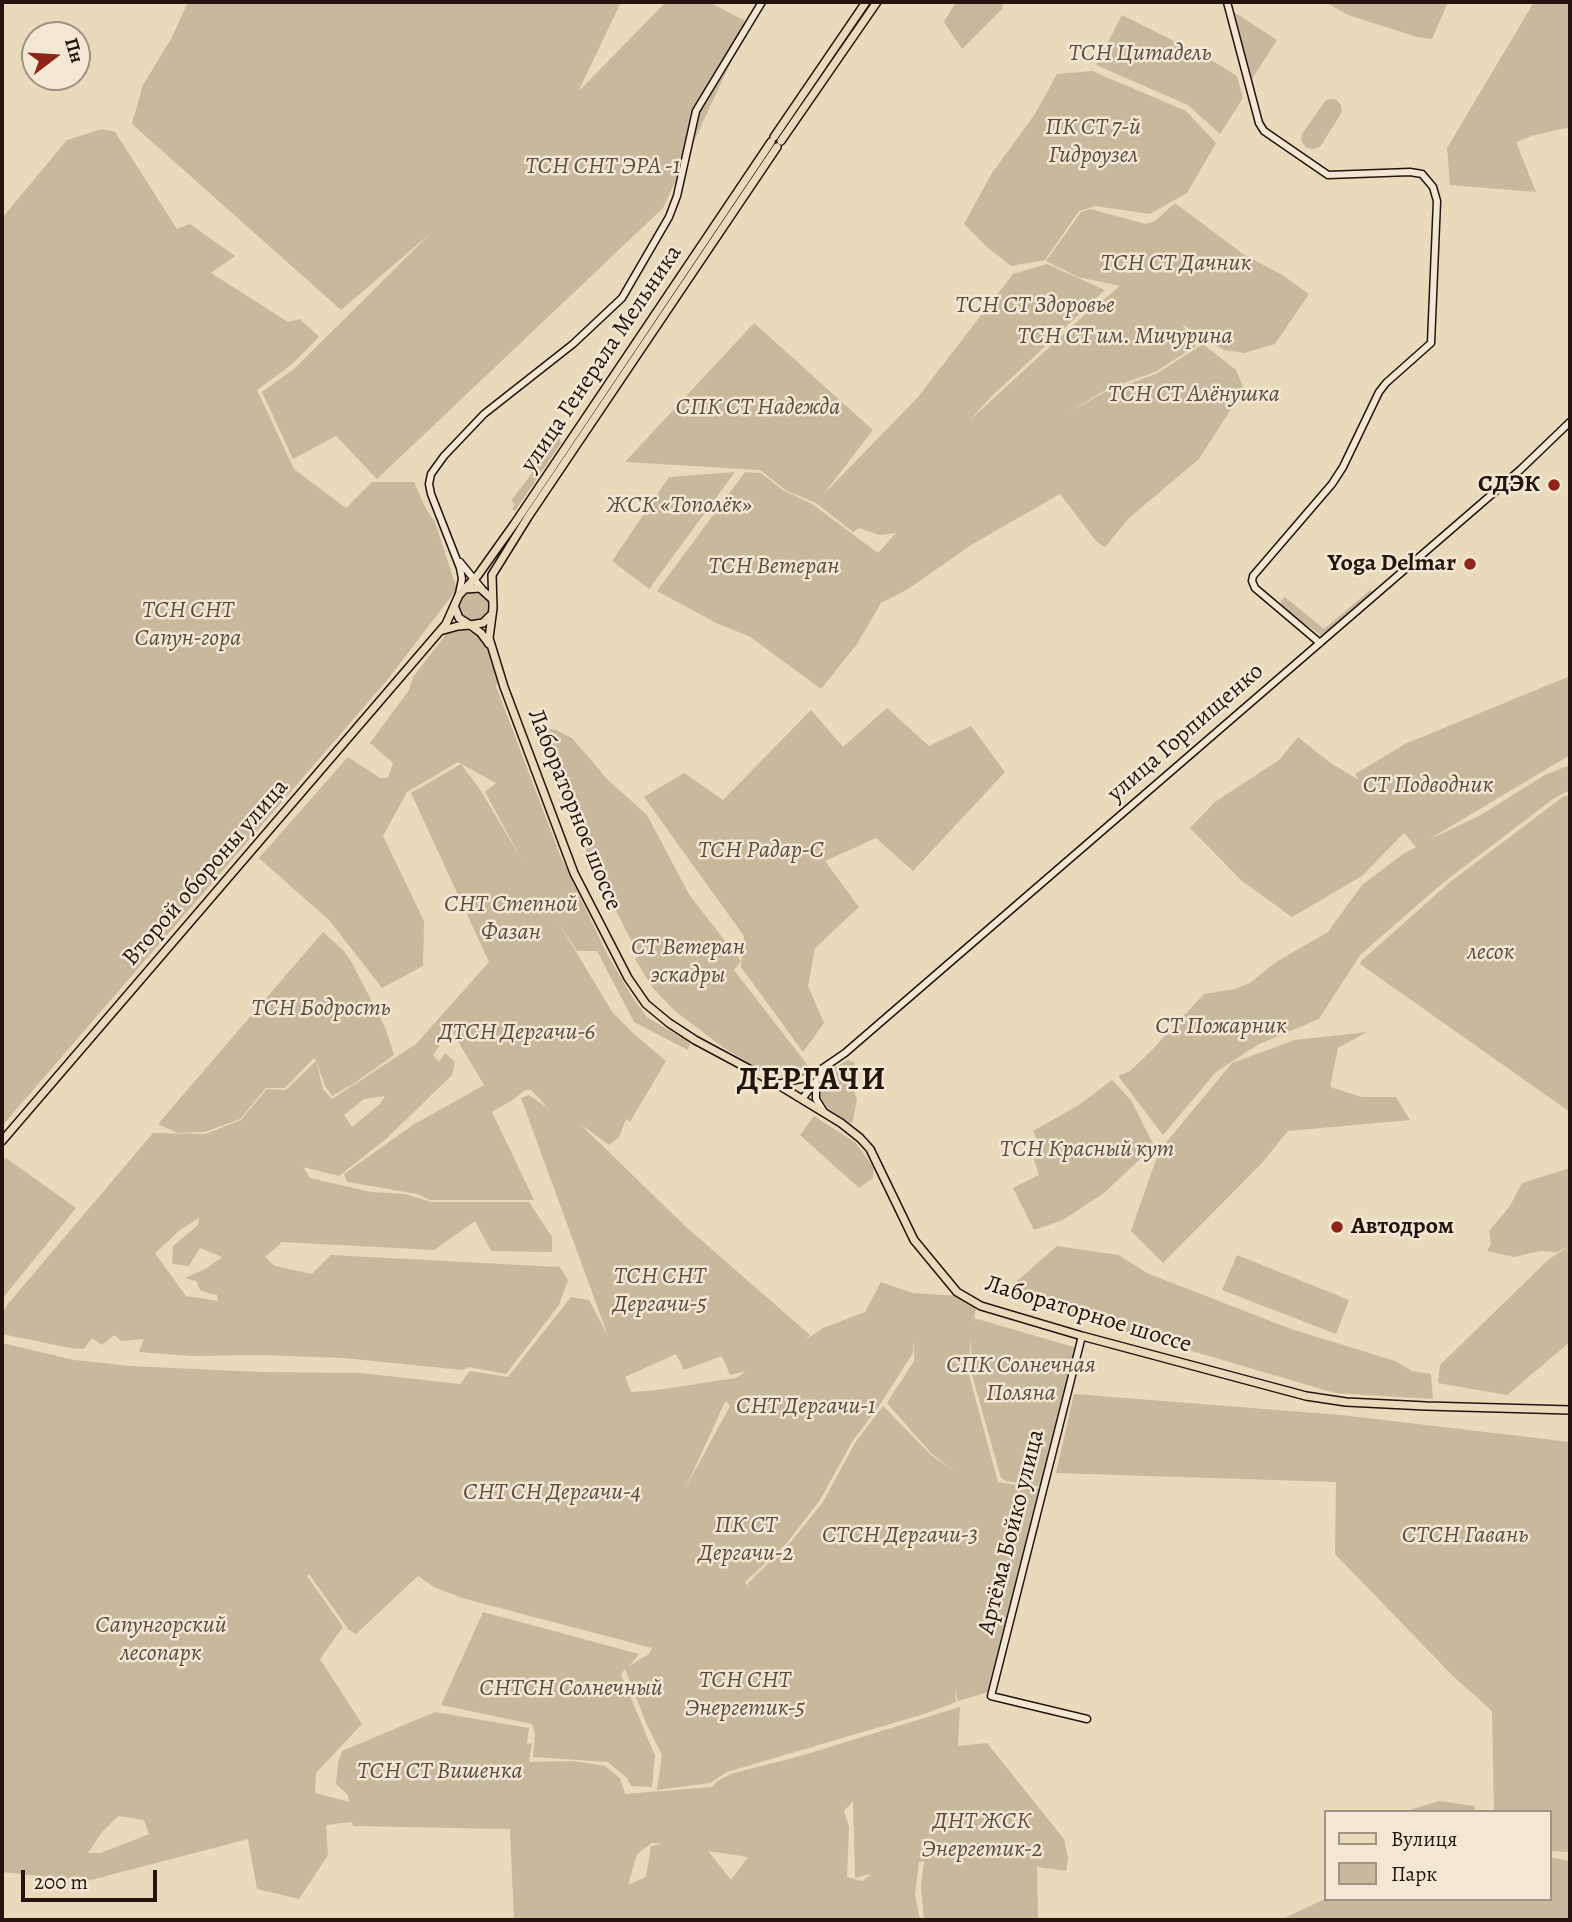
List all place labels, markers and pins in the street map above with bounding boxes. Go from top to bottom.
place label: СДЭК [1478,471,1540,499]
marker: СДЭК [1546,477,1562,493]
place label: Yoga Delmar [1328,550,1456,578]
marker: Yoga Delmar [1462,556,1478,572]
place label: Автодром [1351,1213,1454,1241]
marker: Автодром [1329,1219,1345,1235]

